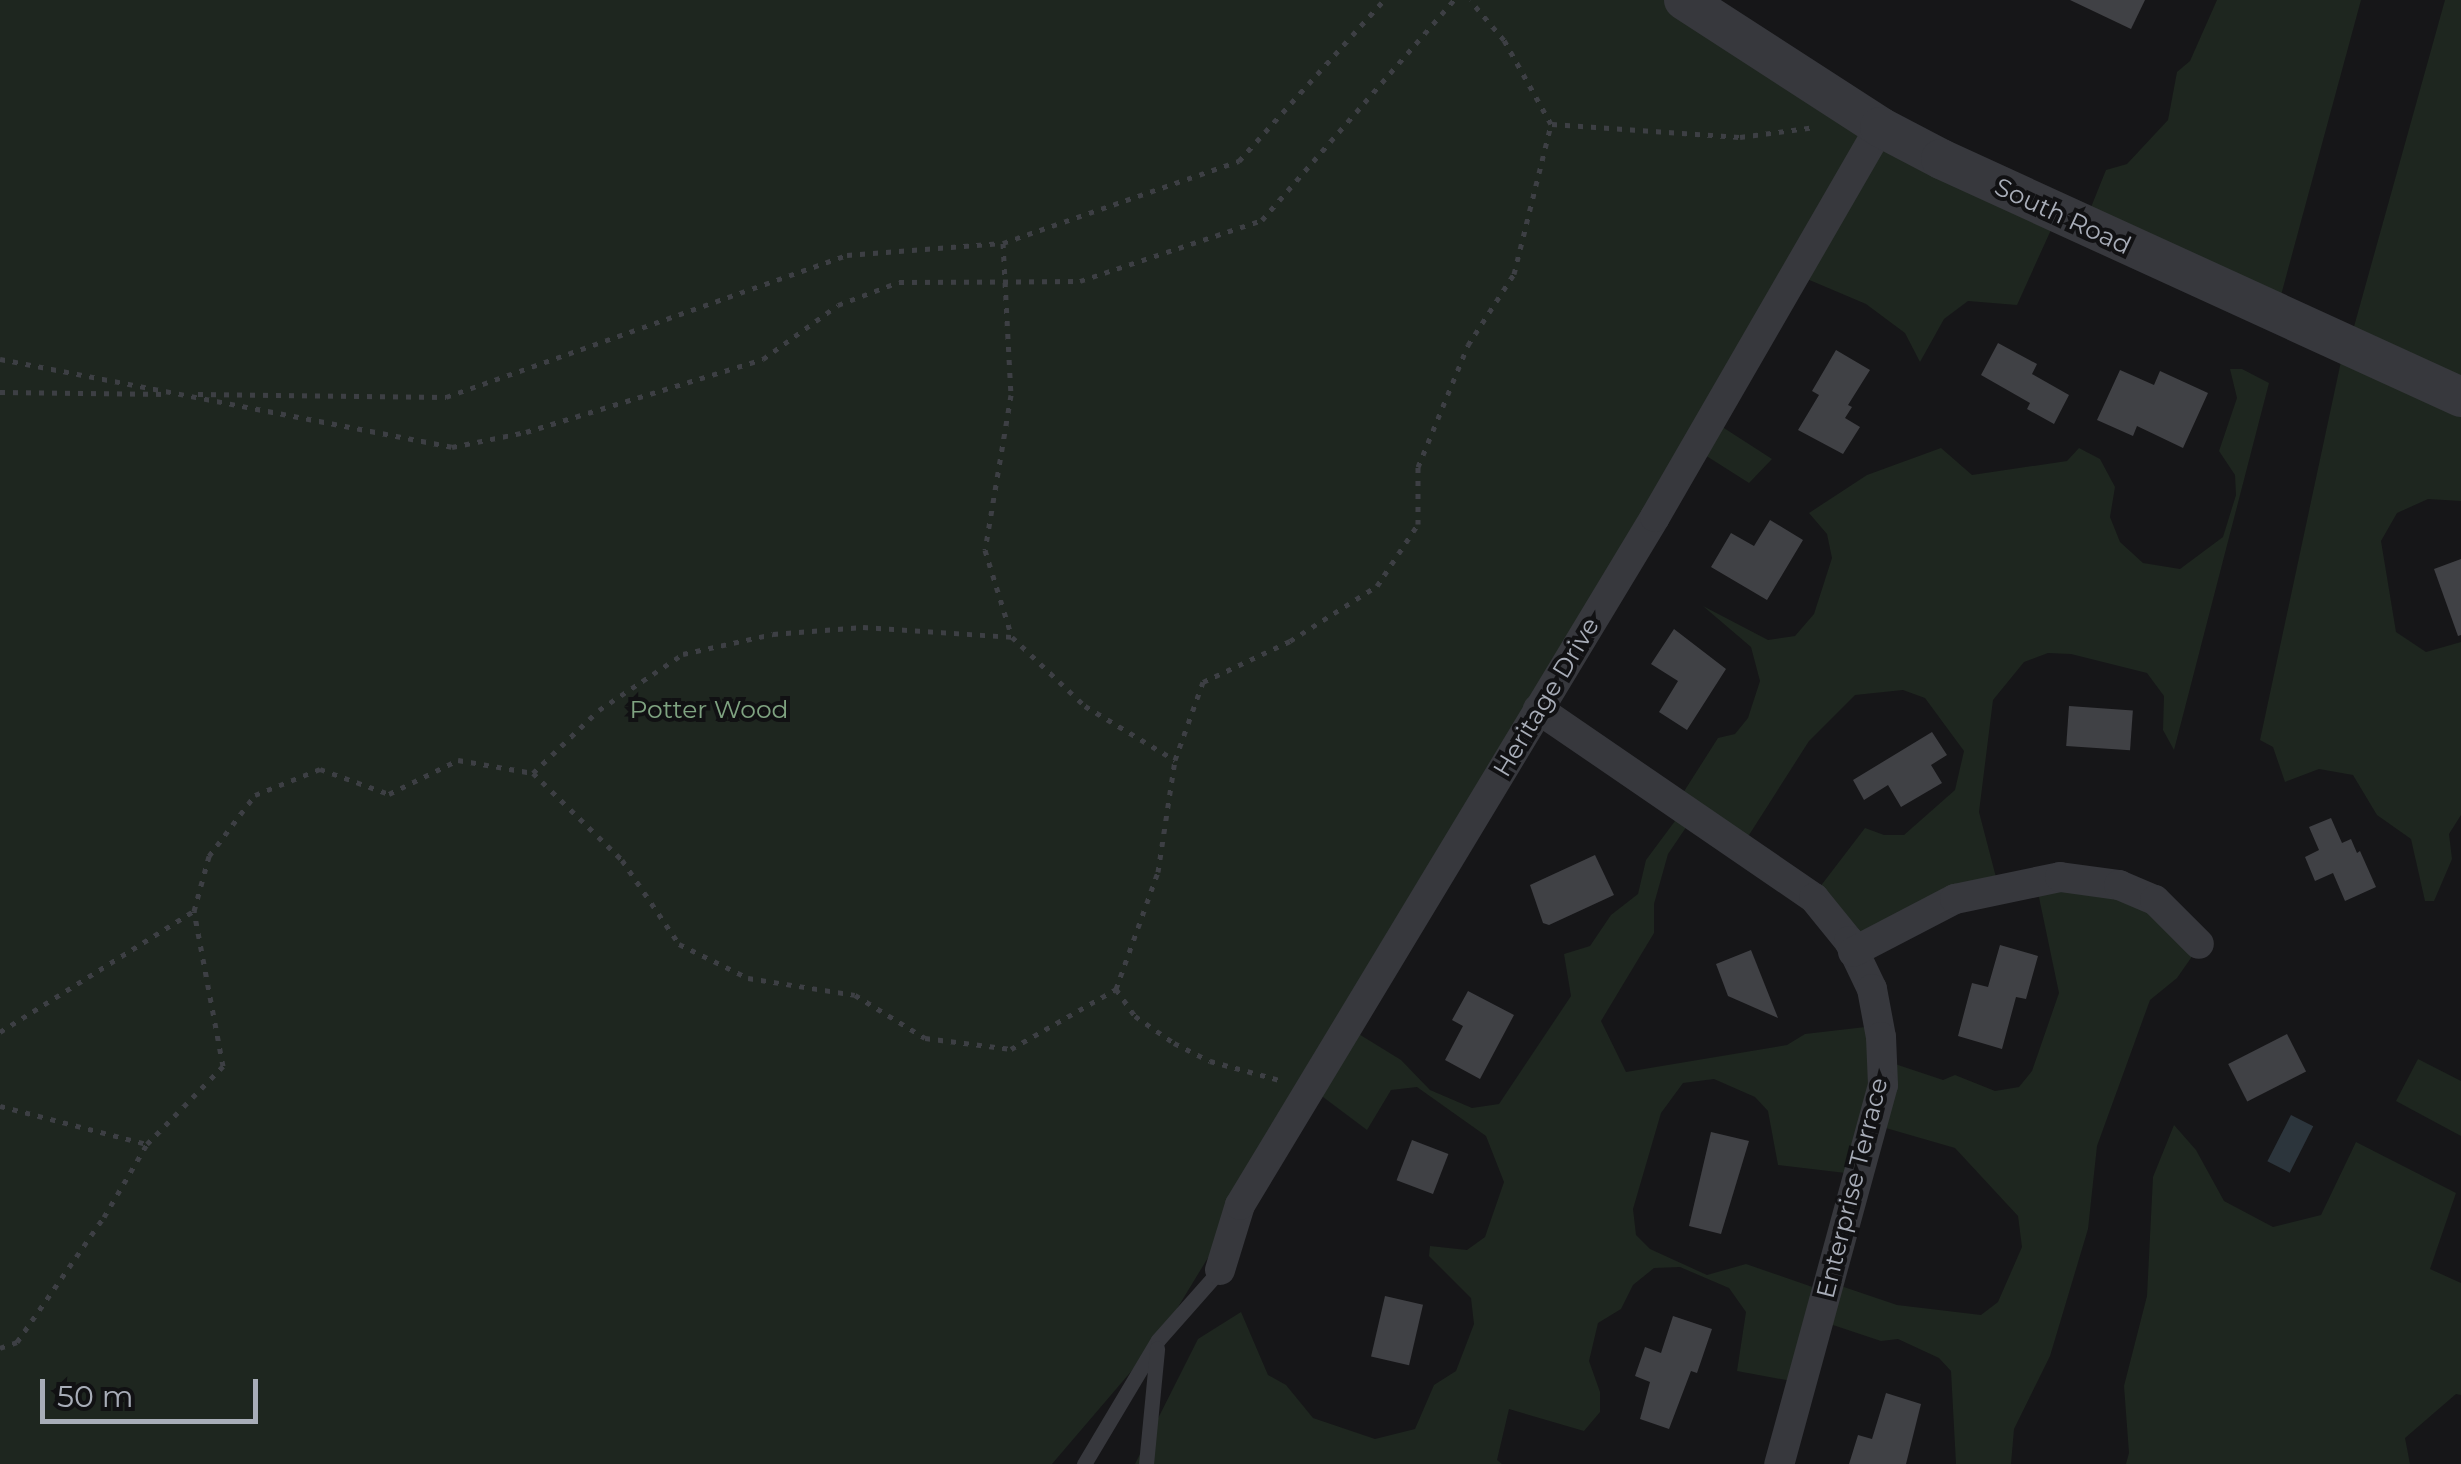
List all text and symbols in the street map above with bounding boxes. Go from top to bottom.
street label: South Road [1990,171,2136,261]
street label: Heritage Drive [1487,612,1605,782]
park label: Potter Wood [629,694,789,724]
street label: Enterprise Terrace [1810,1075,1894,1301]
scale bar [45,1359,262,1421]
text: 50 m [57,1378,134,1415]

